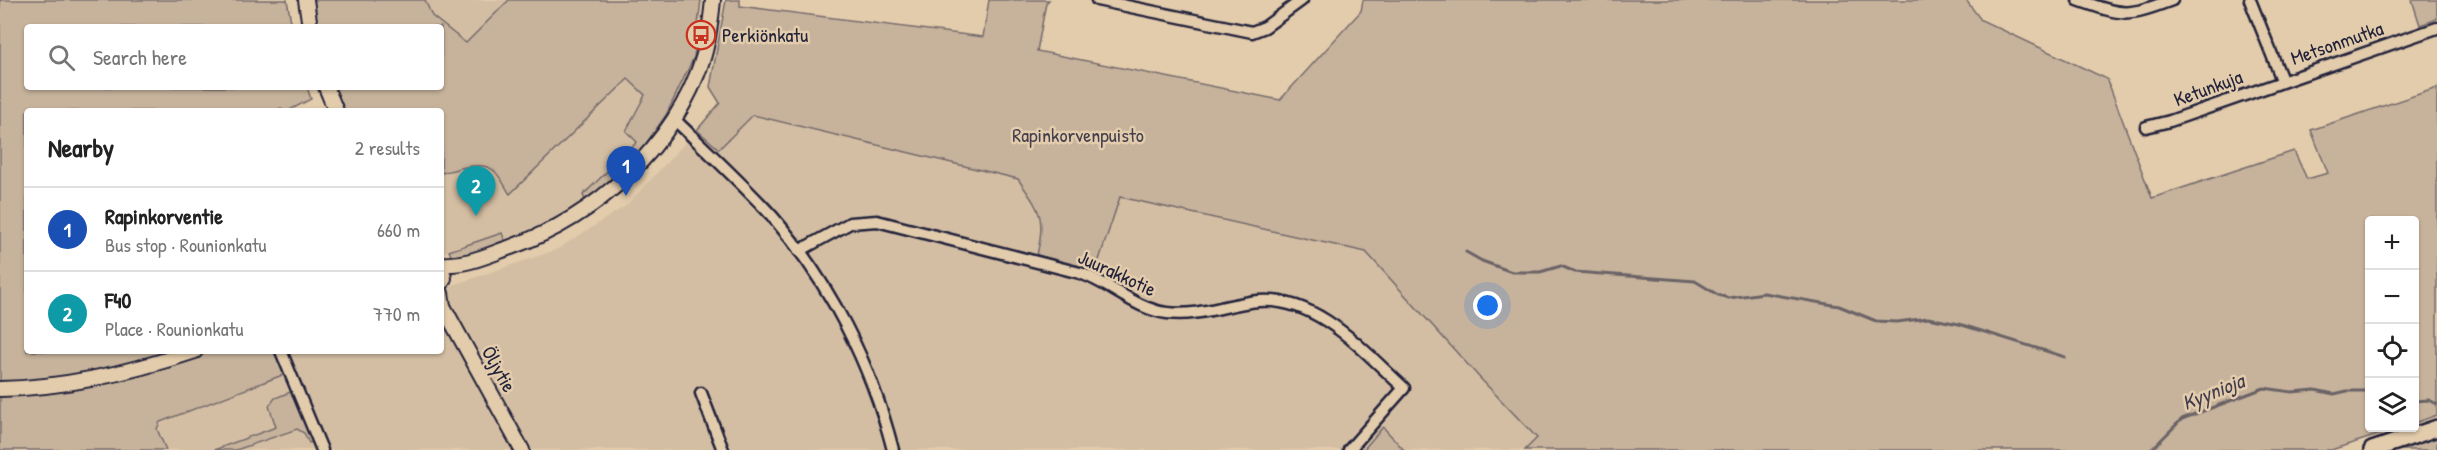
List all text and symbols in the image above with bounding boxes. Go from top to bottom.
street label: Metsonmutka [2287,14,2387,71]
bus stop icon: Perkiönkatu [685,19,717,51]
place label: Perkiönkatu [722,21,808,48]
search box [24,24,444,90]
icon: search [45,41,78,74]
text: Search here [93,42,187,72]
street label: Ketunkuja [2170,63,2246,112]
park label: Rapinkorvenpuisto [1012,121,1144,148]
text: Nearby [48,130,114,165]
text: 2 results [355,134,420,161]
pin: 1 [606,146,646,196]
pin: 2 [456,166,496,216]
text: Rapinkorventie [105,201,223,231]
text: 1 [64,216,71,243]
text: 660 m [377,216,420,243]
map controls [2365,216,2419,432]
button: + [2365,216,2419,270]
text: Bus stop · Rounionkatu [105,231,267,258]
street label: Juurakkotie [1074,243,1161,302]
button: − [2365,270,2419,324]
text: F40 [105,285,131,315]
your location [1473,291,1502,320]
text: 2 [63,300,72,327]
text: 770 m [373,300,420,327]
text: Place · Rounionkatu [105,315,243,342]
button: locate [2365,324,2419,378]
street label: Öljytie [476,341,523,397]
water label: Kyynioja [2177,365,2251,417]
button: layers [2365,378,2419,432]

